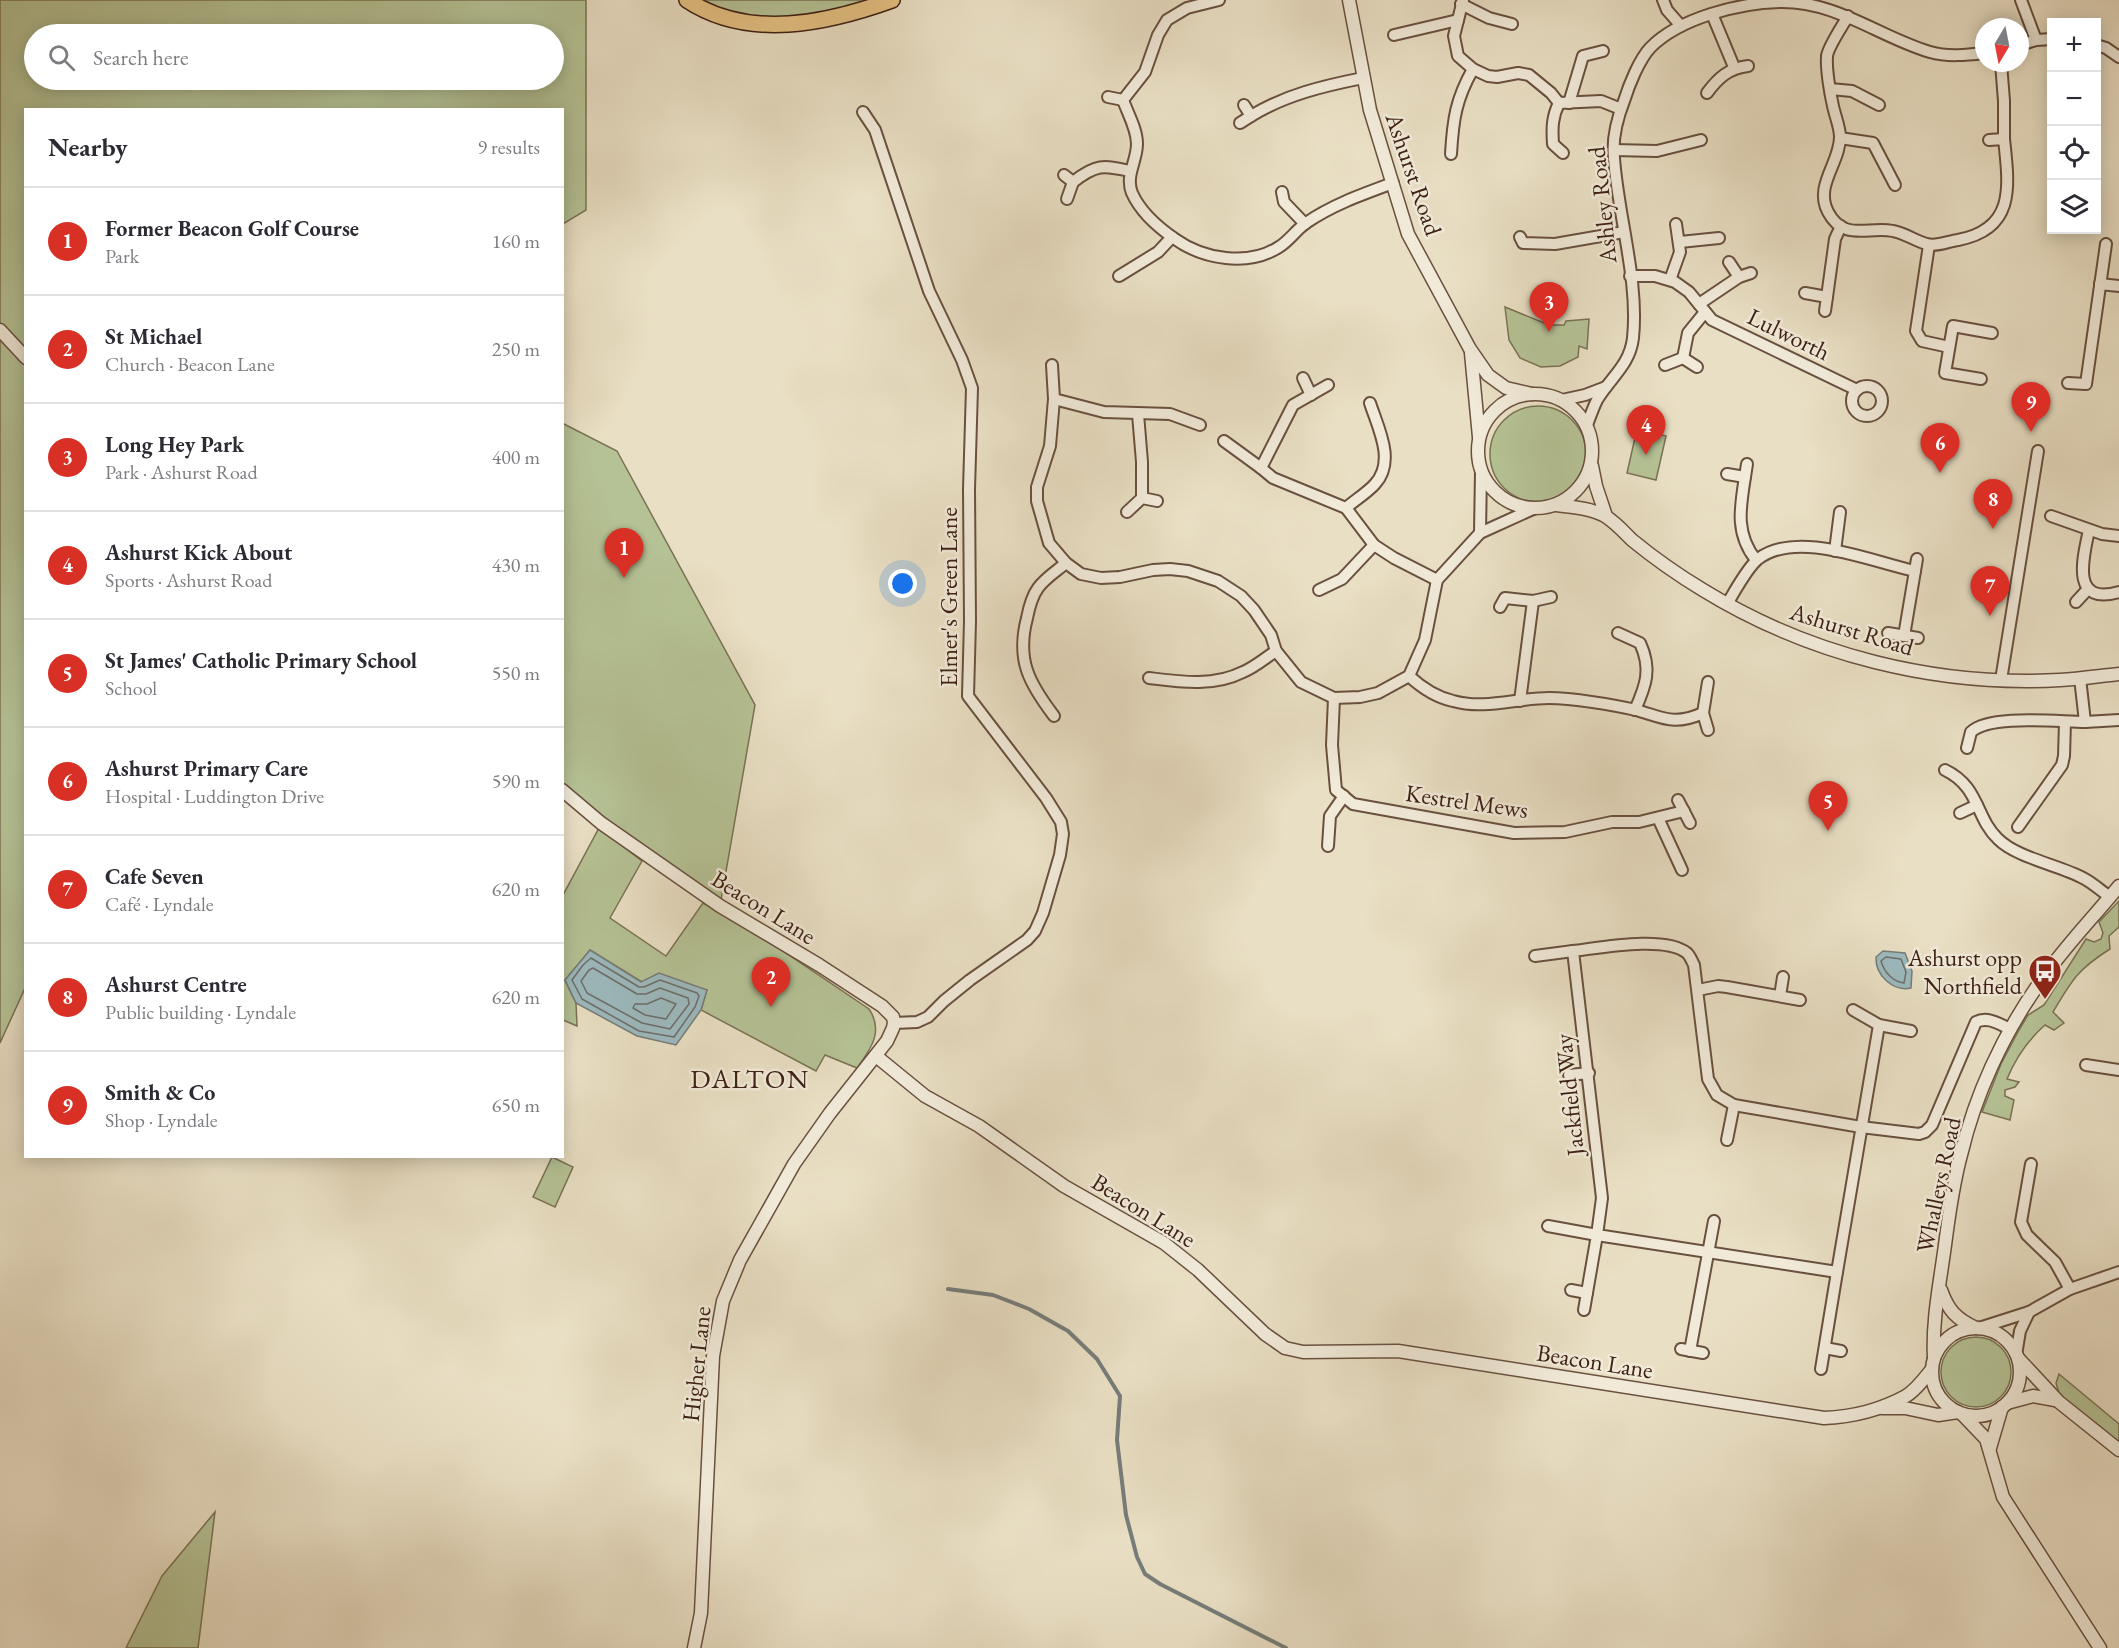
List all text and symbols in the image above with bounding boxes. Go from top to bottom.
north arrow [1975,18,2029,72]
map controls [2047,18,2101,234]
button: + [2047,18,2101,72]
search box [24,24,564,90]
icon: search [45,41,78,74]
text: Search here [93,43,188,72]
button: − [2047,72,2101,126]
street label: Ashurst Road [1378,108,1450,240]
button: locate [2047,126,2101,180]
text: Nearby [48,130,128,164]
text: 9 results [477,134,540,160]
street label: Ashley Road [1580,144,1624,266]
button: layers [2047,180,2101,234]
text: Former Beacon Golf Course [105,214,359,243]
text: 1 [62,228,73,254]
text: 160 m [492,228,540,254]
text: Park [105,243,139,269]
pin: 3 [1530,282,1568,332]
street label: Lulworth [1743,301,1835,367]
text: St Michael [105,322,202,351]
text: 2 [62,336,73,362]
text: 250 m [492,336,540,362]
text: Church · Beacon Lane [105,351,275,377]
pin: 9 [2012,382,2050,432]
pin: 4 [1626,406,1666,455]
pin: 6 [1920,424,1960,473]
text: Long Hey Park [105,430,244,459]
text: 3 [62,444,73,470]
text: 400 m [492,444,540,470]
text: Park · Ashurst Road [105,459,258,485]
pin: 8 [1974,480,2012,529]
street label: Elmer's Green Lane [933,507,964,687]
pin: 1 [604,528,644,578]
text: Ashurst Kick About [105,538,292,567]
text: 4 [62,552,73,578]
text: 430 m [492,552,540,578]
pin: 7 [1970,566,2010,616]
text: Sports · Ashurst Road [105,567,272,593]
your location [888,569,917,598]
street label: Ashurst Road [1785,595,1918,663]
text: St James' Catholic Primary School [105,646,417,675]
text: 5 [62,660,73,686]
text: 550 m [492,660,540,686]
text: School [105,675,157,701]
text: Ashurst Primary Care [105,754,308,783]
text: 6 [62,768,73,794]
text: 590 m [492,768,540,794]
street label: Kestrel Mews [1404,777,1530,825]
pin: 5 [1808,782,1848,831]
text: Hospital · Luddington Drive [105,783,324,809]
text: Cafe Seven [105,862,204,891]
street label: Beacon Lane [706,863,822,951]
text: 7 [62,876,73,902]
text: 620 m [492,876,540,902]
text: Café · Lyndale [105,891,214,917]
place label: Ashurst opp Northfield [1907,942,2023,1001]
bus stop icon: Ashurst opp Northfield [2027,953,2063,1000]
pin: 2 [752,958,790,1007]
text: Ashurst Centre [105,970,247,999]
text: 8 [62,984,73,1010]
text: 620 m [492,984,540,1010]
text: Public building · Lyndale [105,999,296,1025]
street label: Jackfield Way [1547,1032,1591,1160]
district label: DALTON [690,1061,810,1096]
text: Smith & Co [105,1078,215,1107]
text: 9 [62,1092,73,1118]
text: 650 m [492,1092,540,1118]
text: Shop · Lyndale [105,1107,218,1133]
street label: Whalleys Road [1908,1113,1968,1256]
street label: Beacon Lane [1086,1166,1202,1254]
street label: Higher Lane [675,1305,717,1423]
street label: Beacon Lane [1535,1337,1655,1385]

